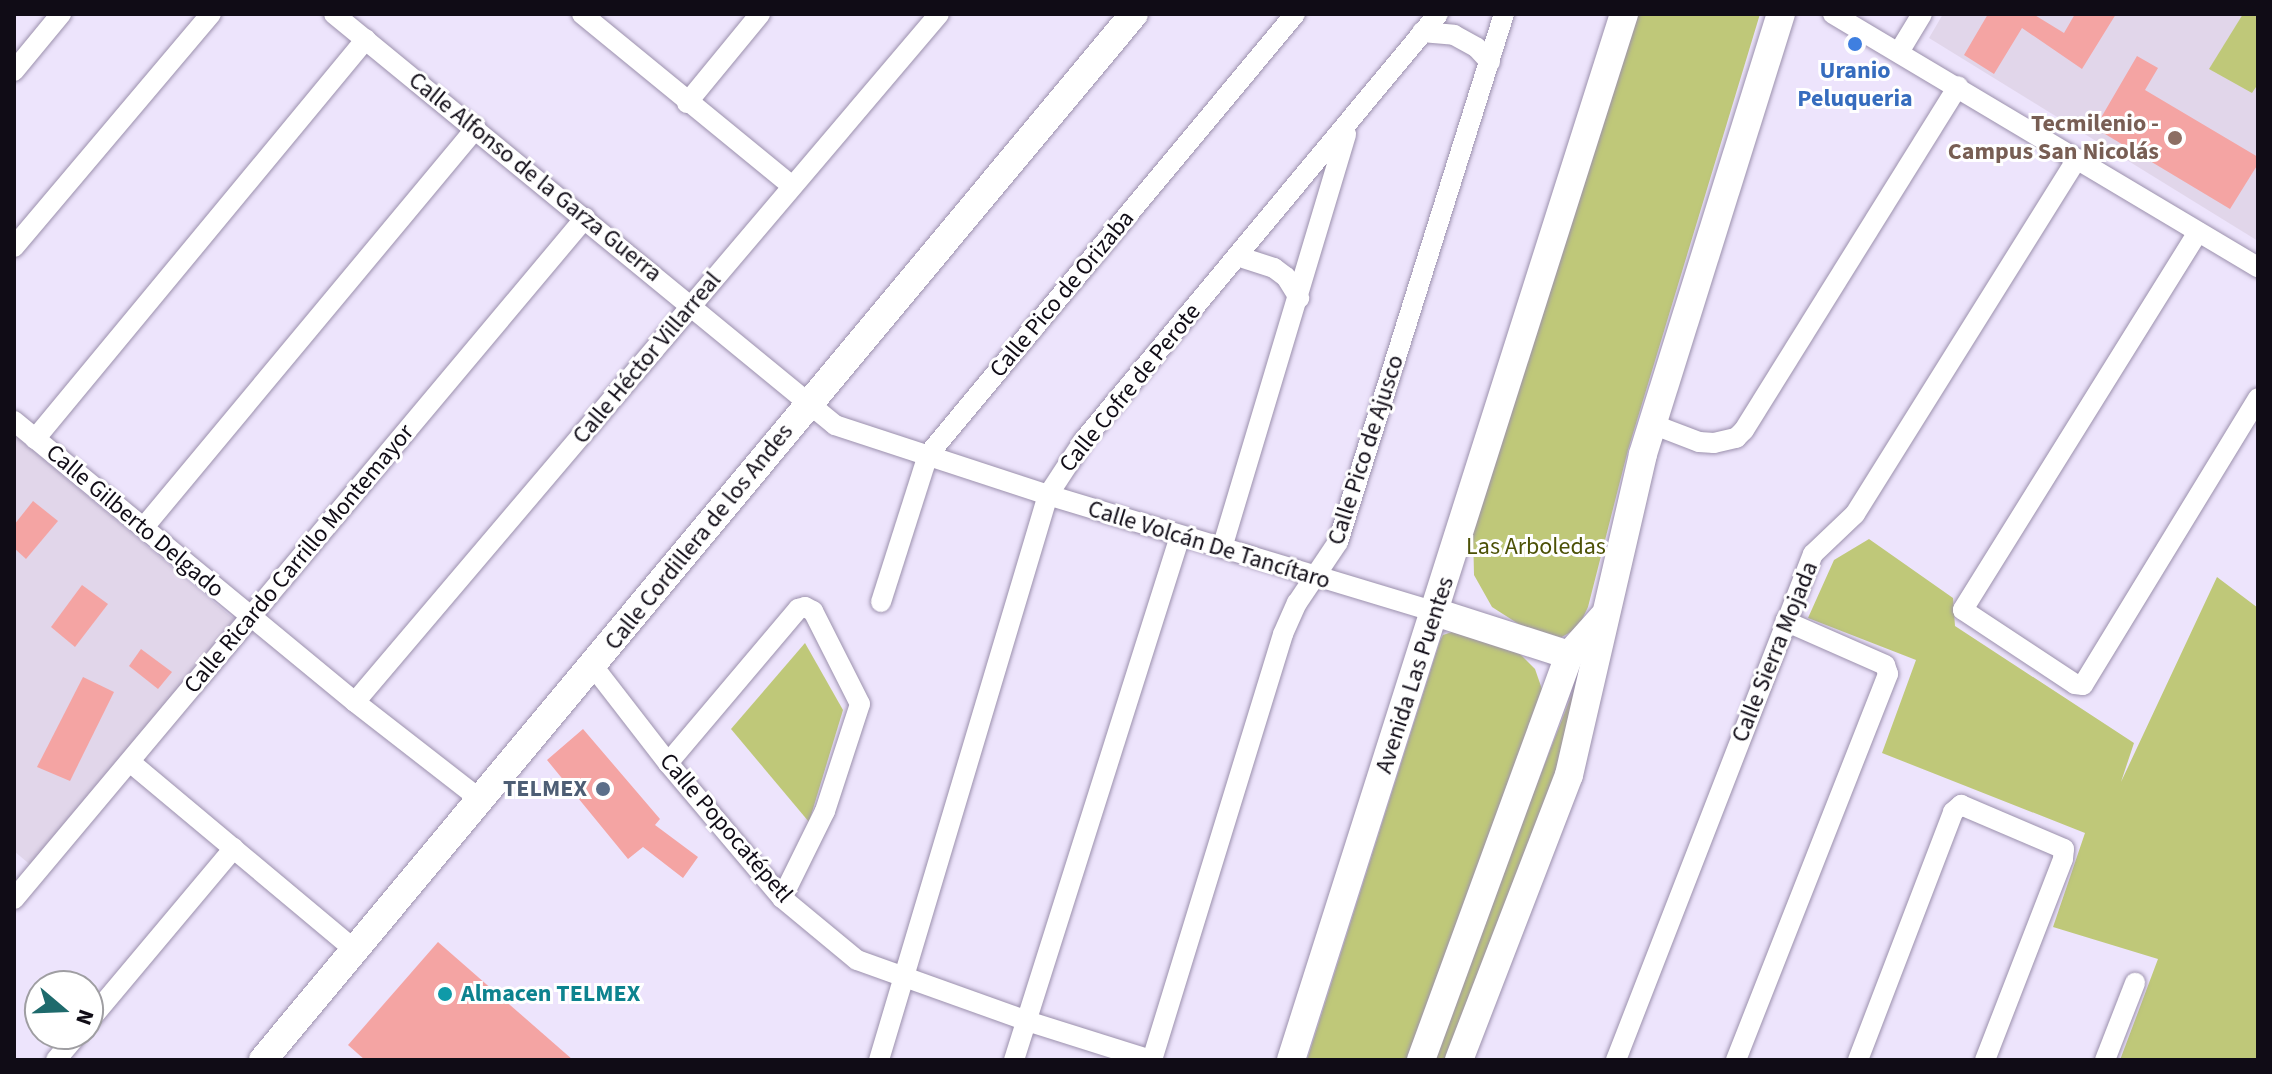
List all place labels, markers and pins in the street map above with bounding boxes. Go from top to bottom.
marker: Uranio Peluqueria [1846,35,1864,53]
place label: Uranio Peluqueria [1797,57,1913,113]
place label: Tecmilenio - Campus San Nicolás [1948,110,2159,166]
marker: Tecmilenio - Campus San Nicolás [2166,129,2184,147]
place label: TELMEX [503,775,587,803]
marker: TELMEX [594,780,612,798]
place label: Almacen TELMEX [461,980,640,1008]
marker: Almacen TELMEX [436,985,454,1003]

